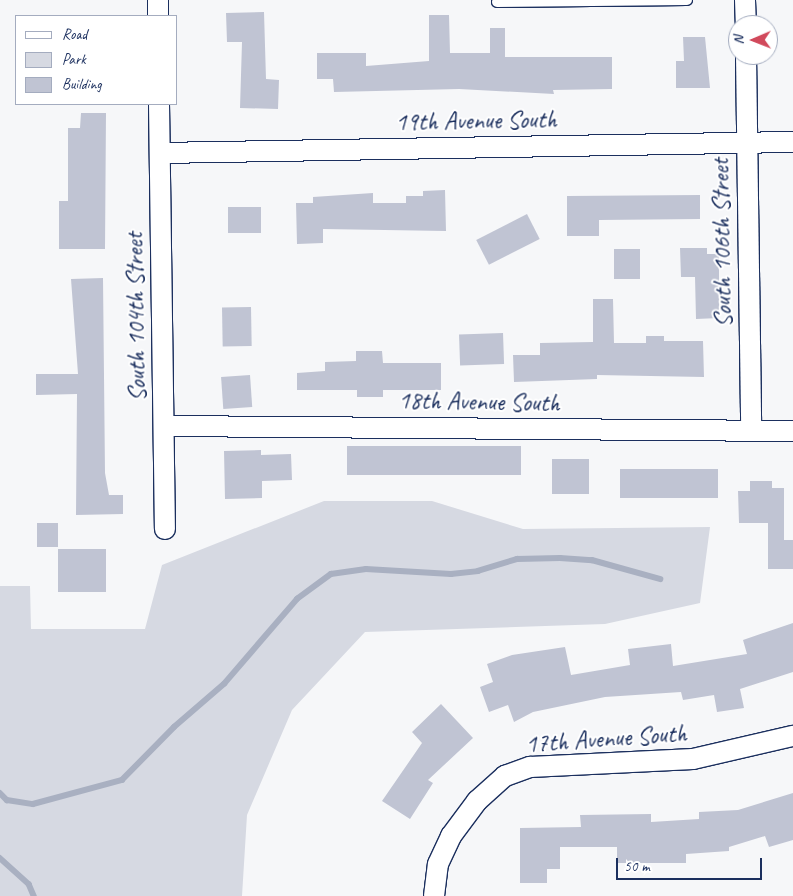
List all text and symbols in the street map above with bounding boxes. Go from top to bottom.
legend [15,15,178,105]
north arrow [728,15,778,65]
text: Road [62,25,87,44]
text: N [730,36,747,45]
text: Park [62,50,86,69]
text: Building [62,75,101,94]
street label: 19th Avenue South [395,105,557,137]
street label: South 106th Street [706,158,738,328]
street label: South 104th Street [120,232,152,402]
street label: 18th Avenue South [398,386,560,418]
street label: 17th Avenue South [525,718,687,760]
scale bar [618,848,764,880]
text: 50 m [624,857,650,876]

